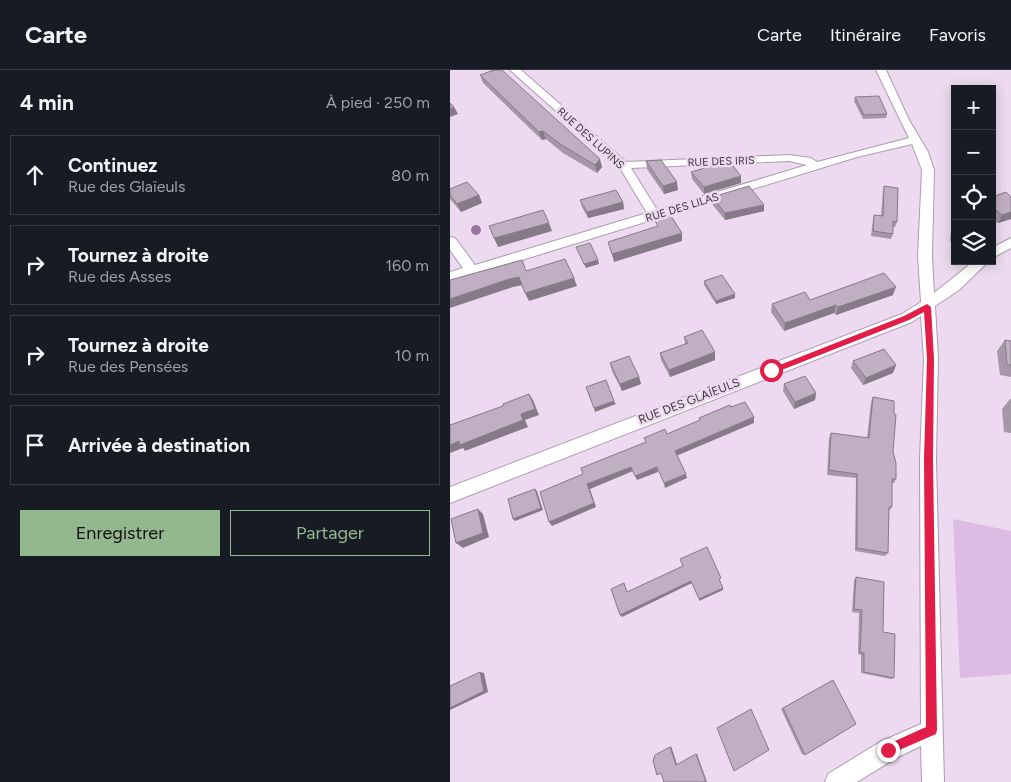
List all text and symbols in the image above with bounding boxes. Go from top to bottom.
text: Carte [25,20,87,49]
text: Carte [757,24,802,46]
text: Itinéraire [830,24,901,46]
text: Favoris [929,24,986,46]
map controls [951,85,996,265]
button: + [951,85,996,130]
text: 4 min [20,90,74,115]
text: À pied · 250 m [326,93,430,112]
street label: RUE DES LUPINS [555,105,627,172]
button: − [951,130,996,175]
text: Continuez [68,154,157,177]
street label: RUE DES IRIS [687,154,755,169]
icon: ahead [21,161,49,189]
text: 80 m [391,166,429,185]
button: locate [951,175,996,220]
text: Rue des Glaïeuls [68,177,185,196]
street label: RUE DES LILAS [644,190,721,225]
button: layers [951,220,996,265]
text: Tournez à droite [68,244,209,267]
icon: right [21,251,49,279]
text: 160 m [386,256,429,275]
text: Rue des Asses [68,267,171,286]
text: Tournez à droite [68,334,209,357]
icon: right [21,341,49,369]
text: 10 m [395,346,429,365]
text: Rue des Pensées [68,357,188,376]
route start [760,359,783,382]
street label: RUE DES GLAÏEULS [636,375,742,427]
icon: arrive [21,431,49,459]
text: Arrivée à destination [68,434,250,457]
button: Enregistrer [20,510,220,556]
button: Partager [230,510,430,556]
route end [877,739,900,762]

